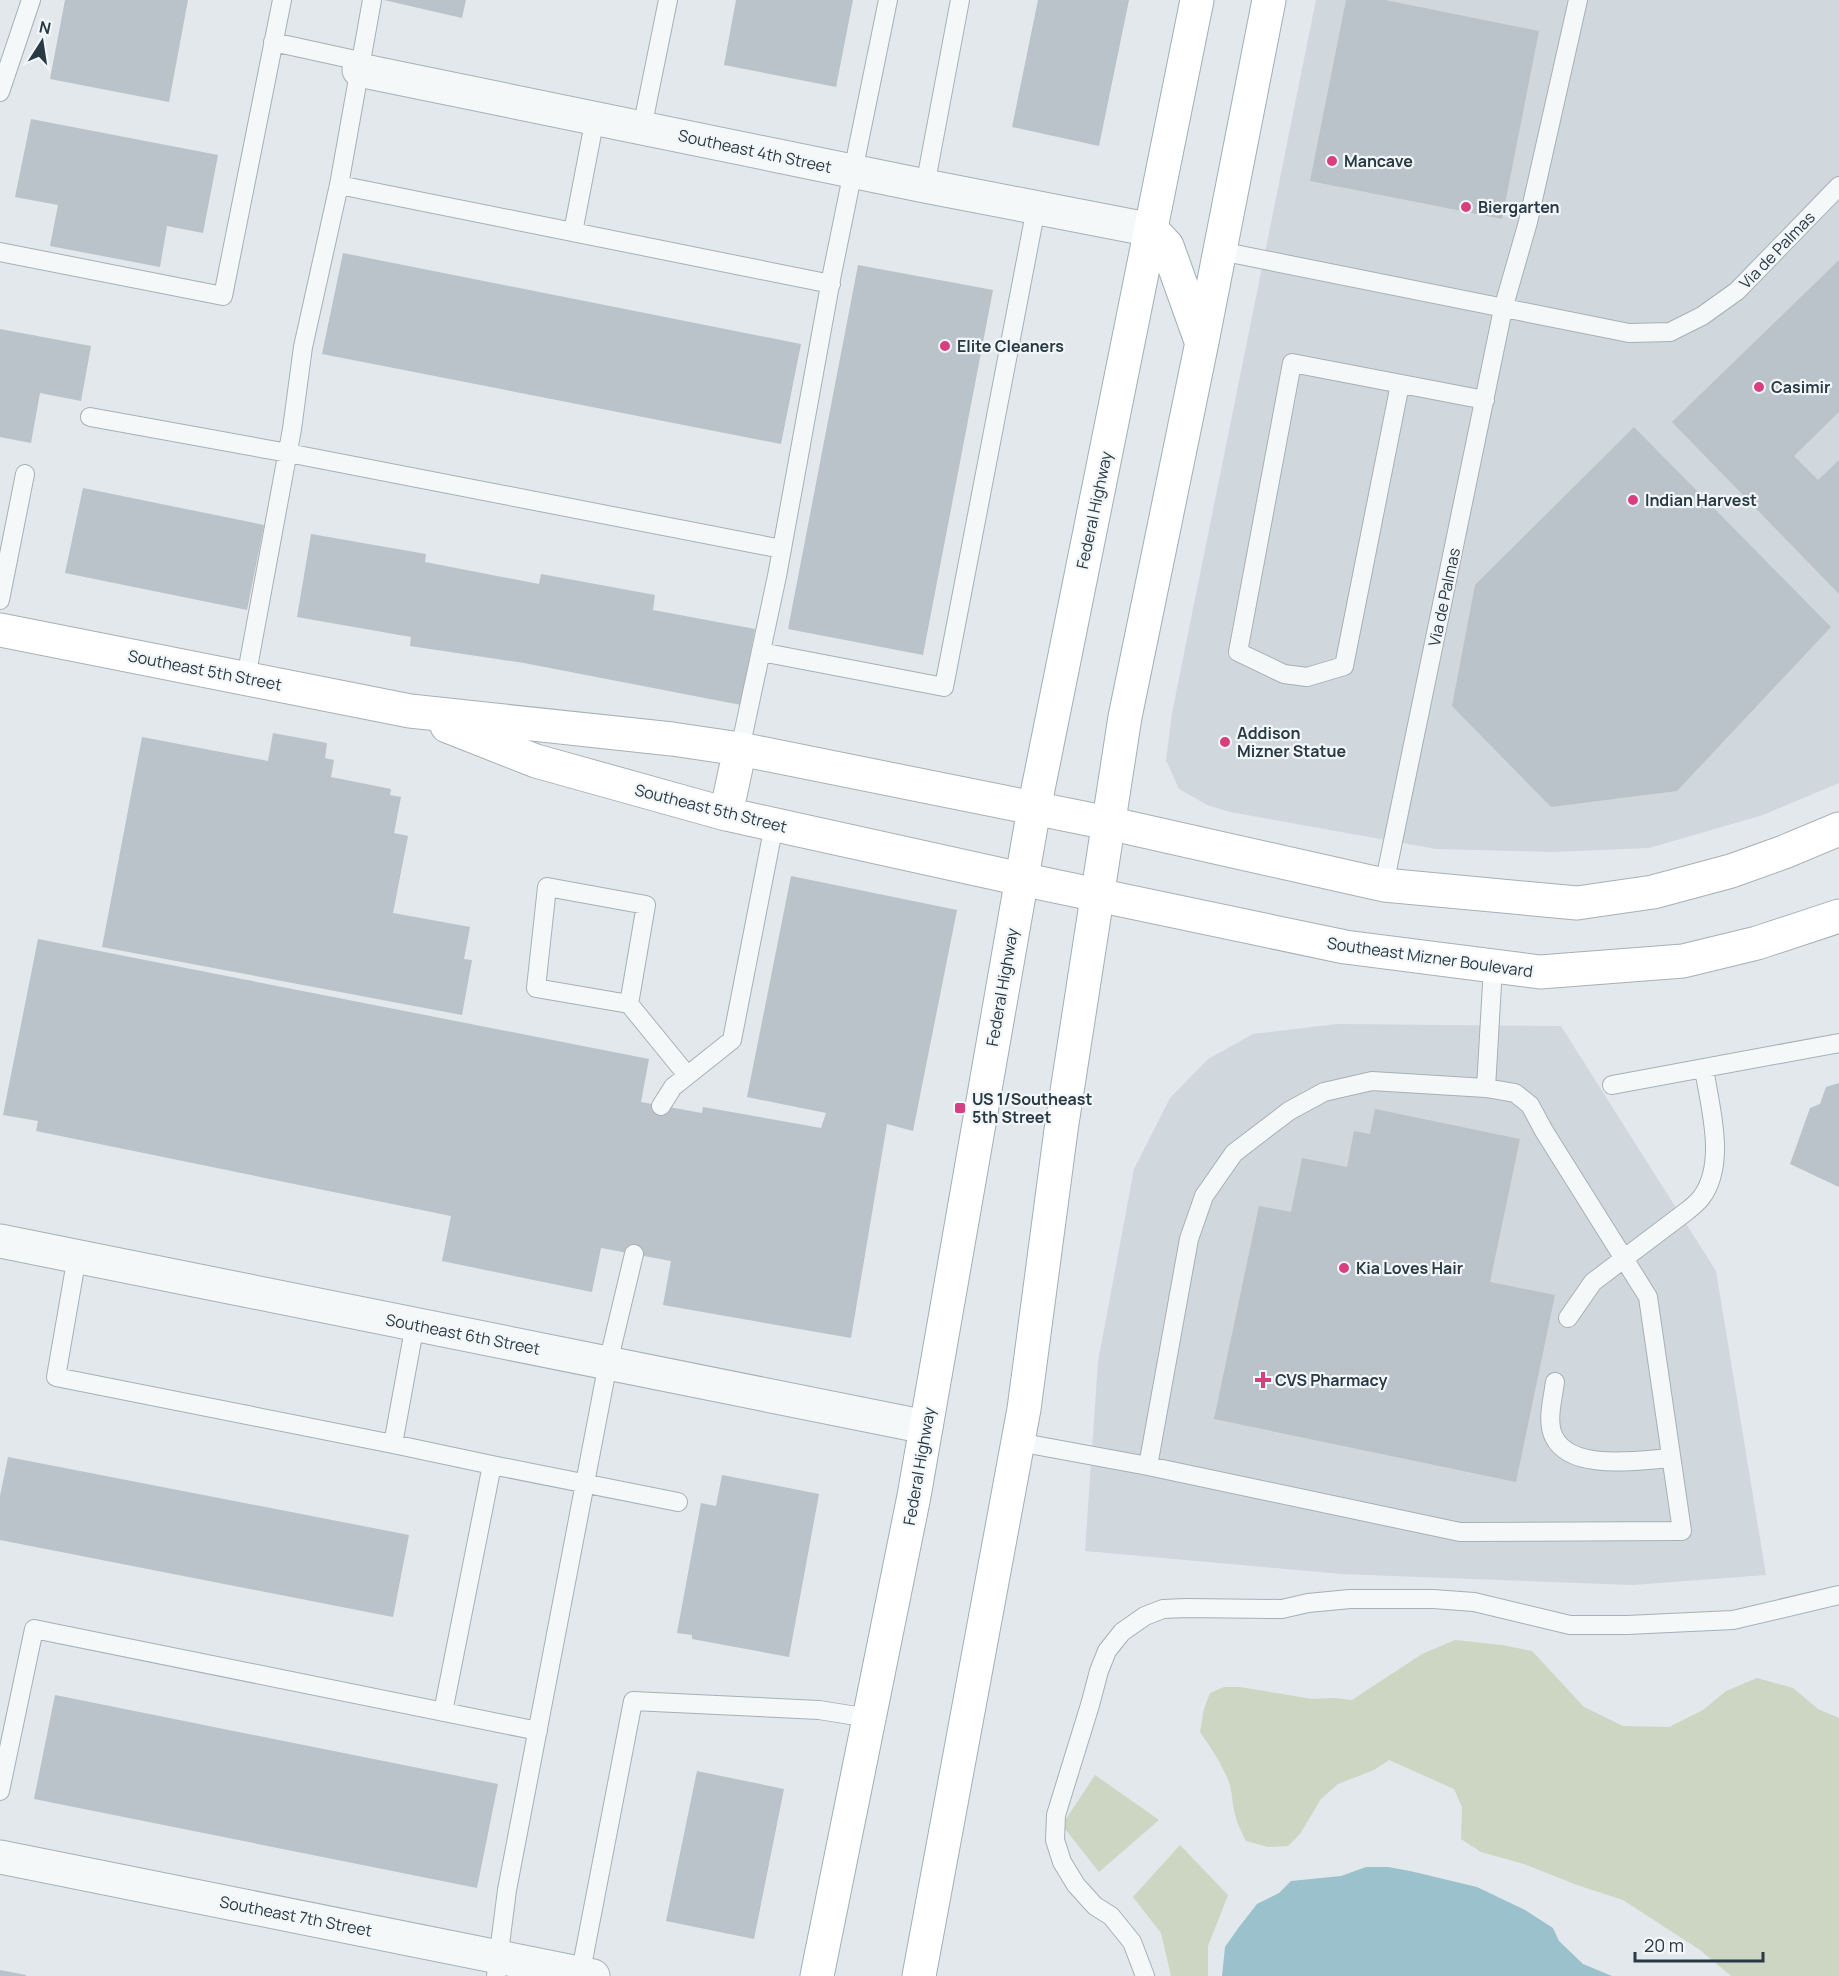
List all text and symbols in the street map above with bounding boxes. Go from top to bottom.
north arrow [12,12,72,72]
text: N [37,15,53,39]
street label: Southeast 4th Street [676,124,834,178]
place label: Mancave [1344,150,1413,172]
marker: Mancave [1325,154,1339,168]
place label: Biergarten [1478,196,1560,218]
marker: Biergarten [1459,200,1473,214]
street label: Via de Palmas [1734,206,1820,294]
place label: Elite Cleaners [957,335,1064,357]
marker: Elite Cleaners [938,339,952,353]
place label: Casimir [1771,376,1830,398]
marker: Casimir [1752,380,1766,394]
street label: Federal Highway [1071,449,1117,571]
place label: Indian Harvest [1645,489,1757,511]
marker: Indian Harvest [1626,493,1640,507]
street label: Via de Palmas [1423,546,1465,648]
street label: Southeast 5th Street [126,644,284,696]
place label: Addison Mizner Statue [1237,722,1346,762]
marker: Addison Mizner Statue [1218,735,1232,749]
street label: Southeast 5th Street [633,778,789,838]
street label: Federal Highway [981,926,1023,1048]
street label: Southeast Mizner Boulevard [1326,932,1534,982]
place label: US 1/Southeast 5th Street [972,1088,1092,1128]
marker: US 1/Southeast 5th Street [953,1101,967,1115]
place label: Kia Loves Hair [1356,1257,1463,1279]
marker: Kia Loves Hair [1337,1261,1351,1275]
street label: Southeast 6th Street [384,1308,542,1360]
place label: CVS Pharmacy [1275,1369,1387,1391]
marker: CVS Pharmacy [1256,1373,1270,1387]
street label: Federal Highway [898,1405,940,1527]
street label: Southeast 7th Street [218,1890,374,1942]
scale bar [1635,1925,1762,1963]
text: 20 m [1644,1933,1684,1957]

